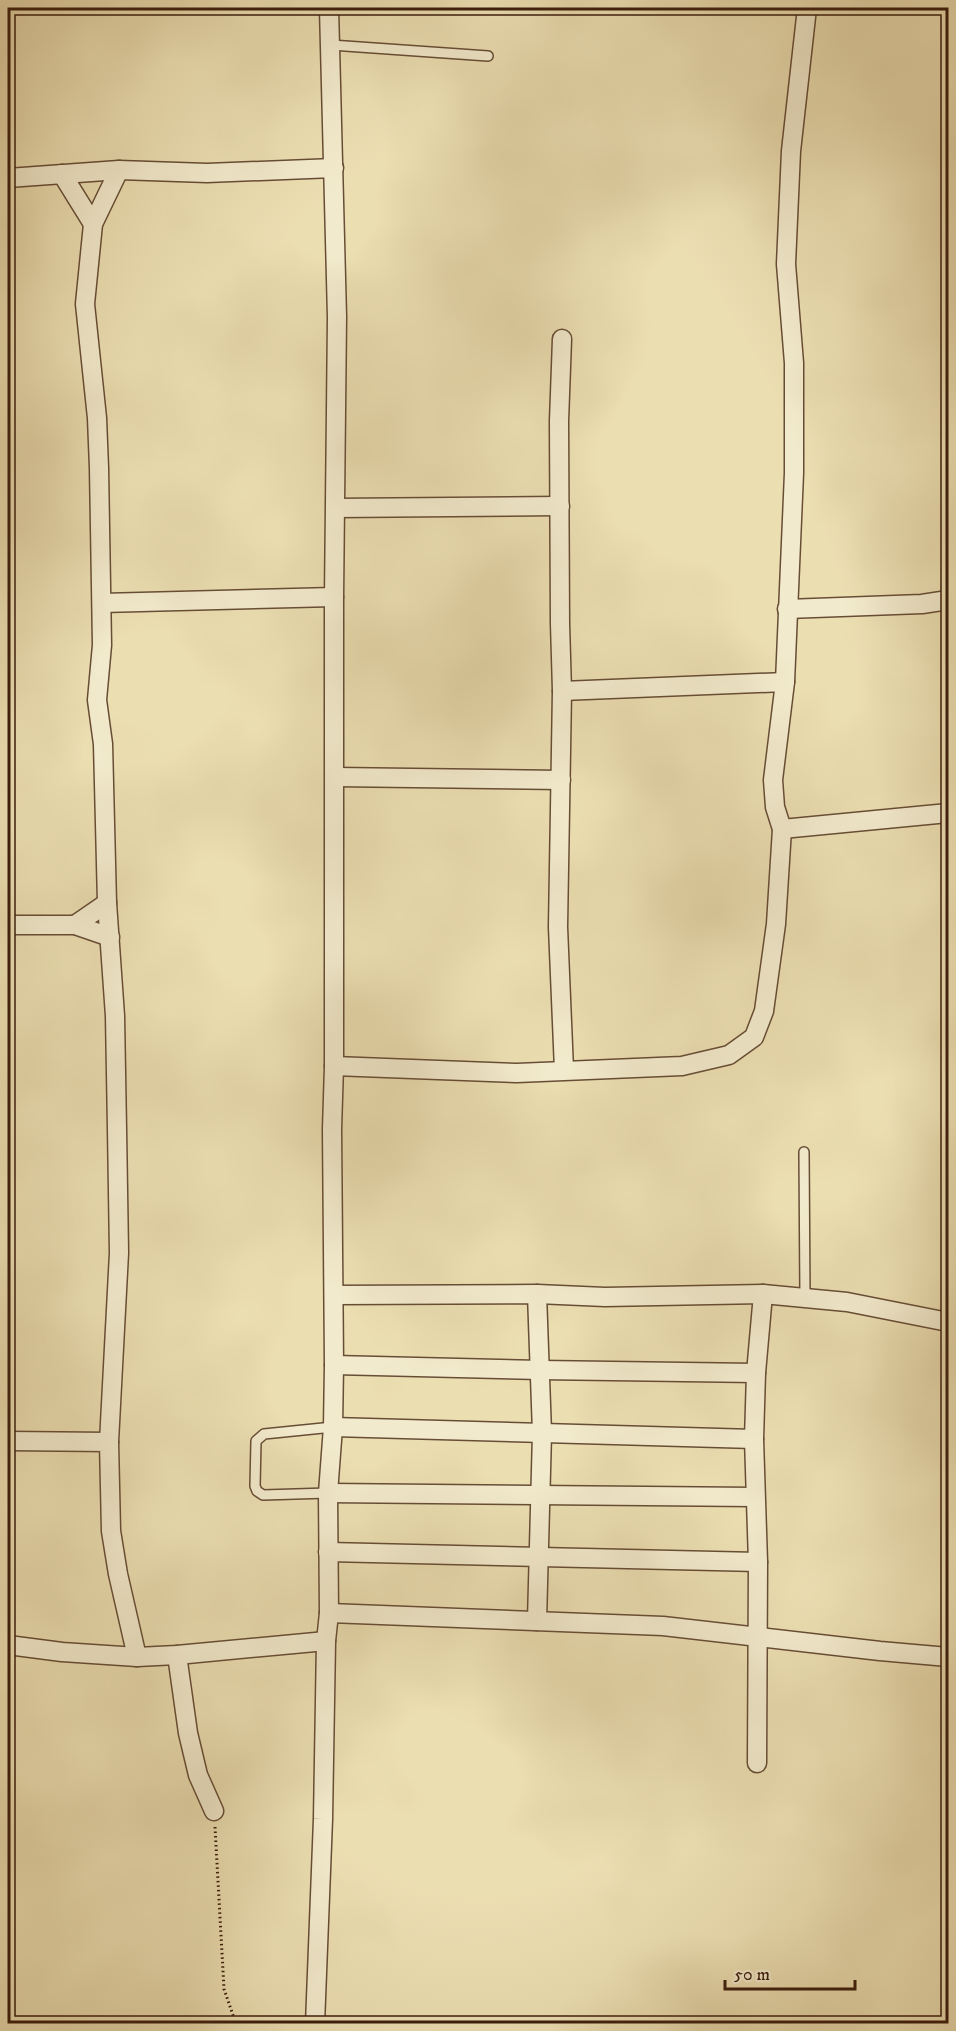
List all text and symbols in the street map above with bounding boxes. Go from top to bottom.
scale bar [725,1953,856,1991]
text: 50 m [734,1964,770,1986]

